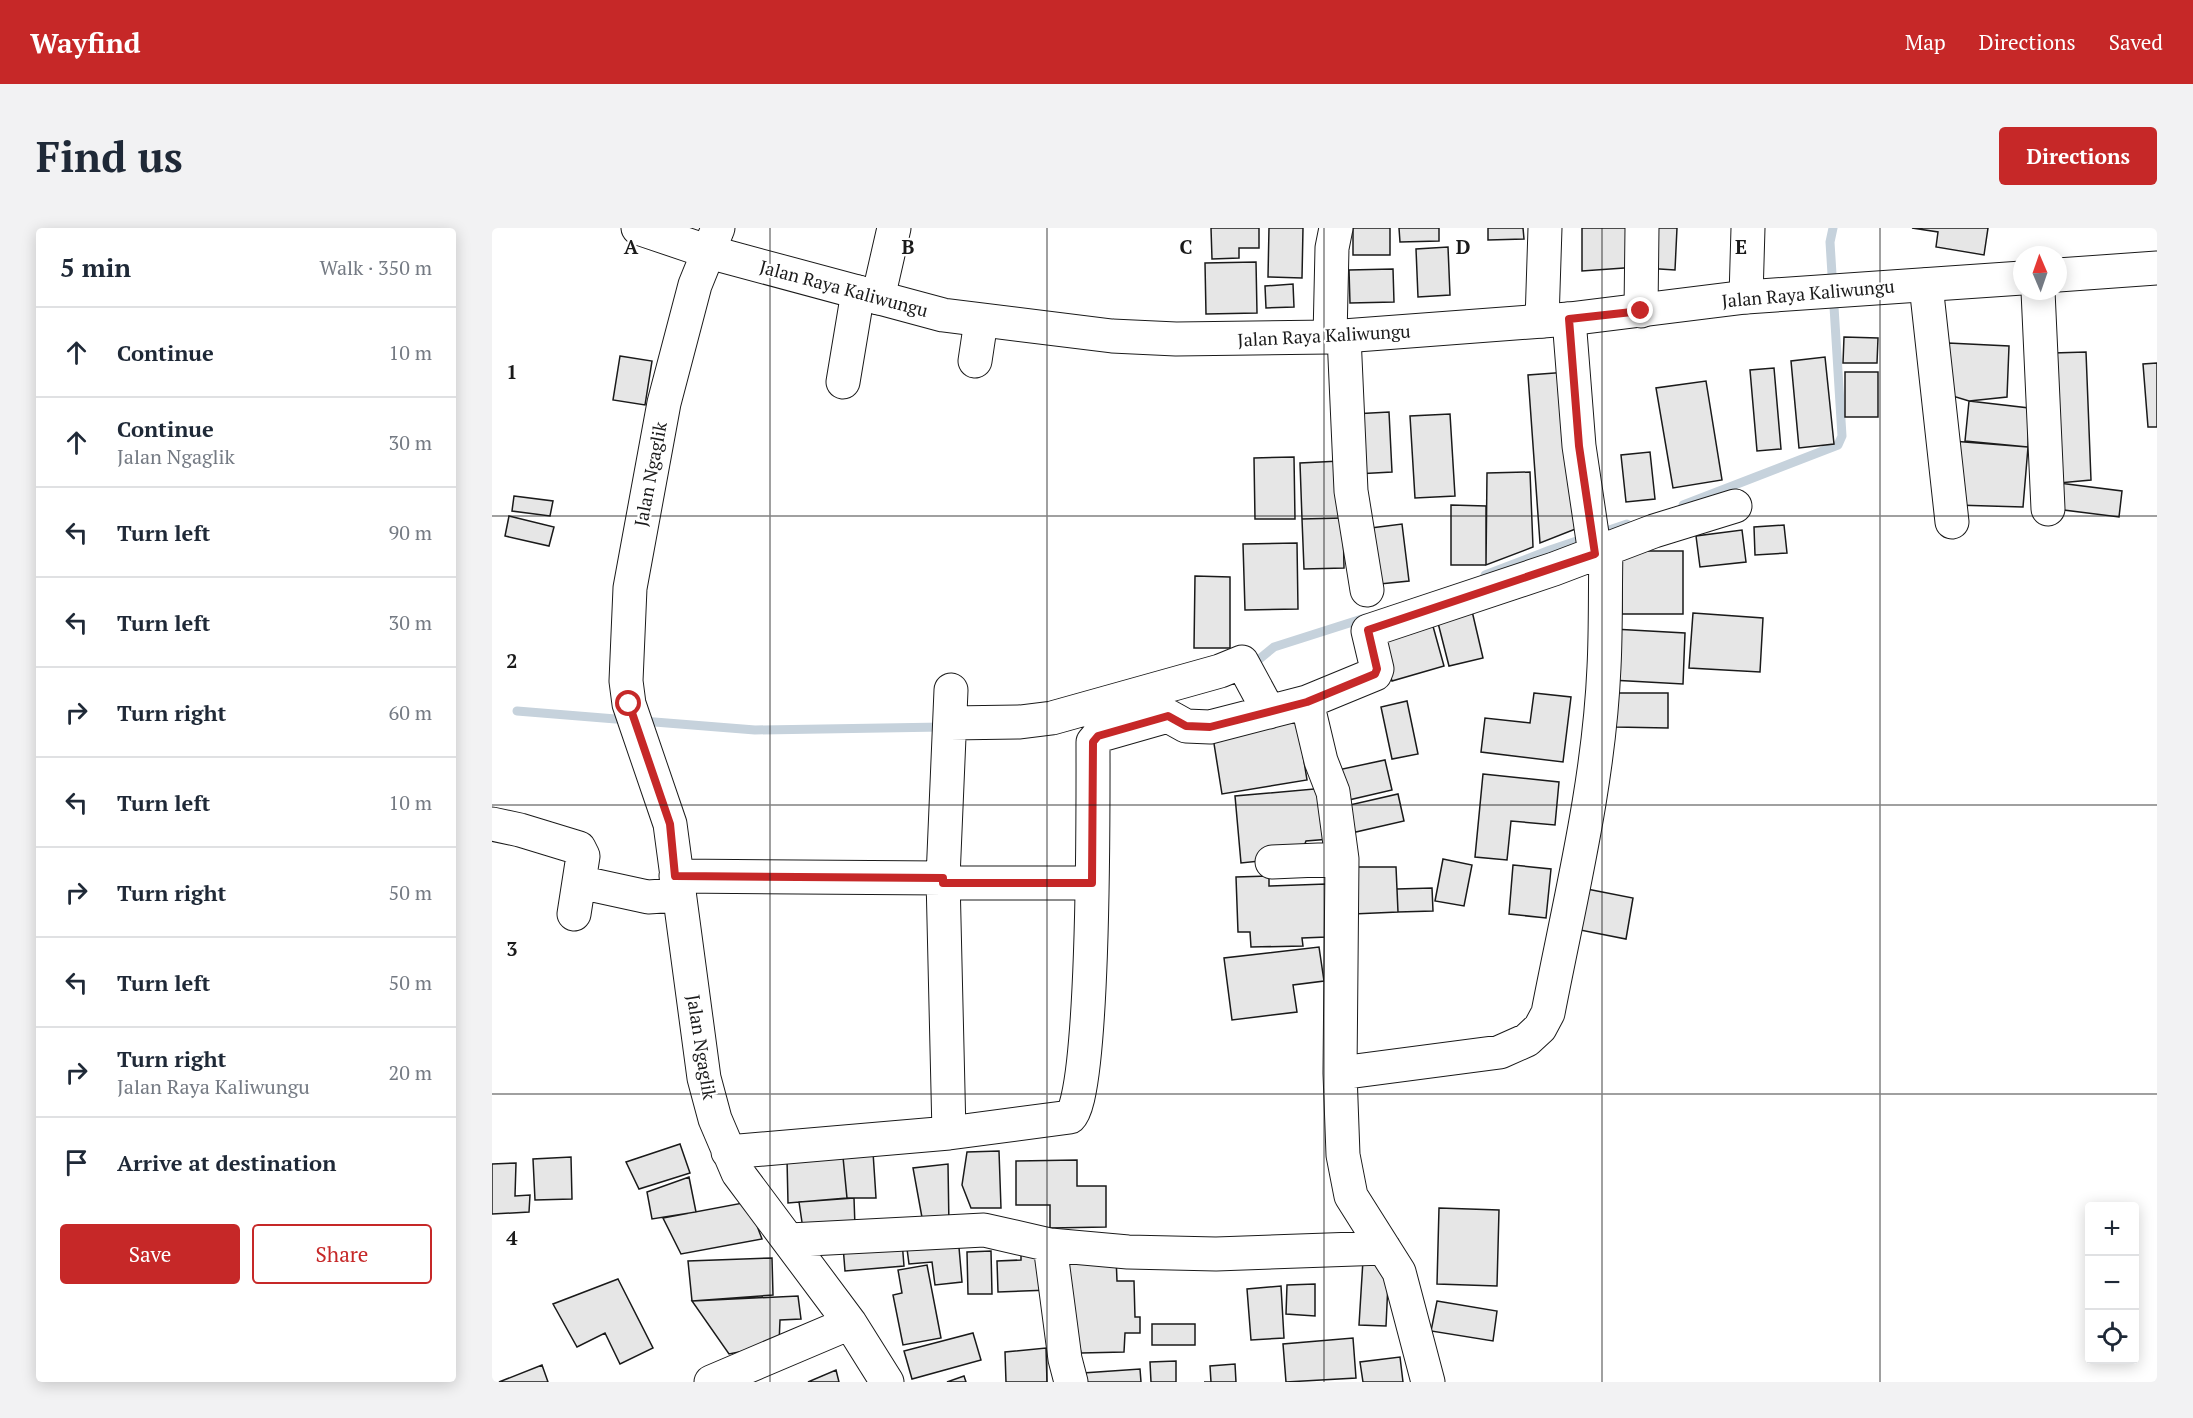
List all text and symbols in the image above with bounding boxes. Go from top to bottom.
text: Wayfind [30,24,141,61]
text: Map [1905,28,1946,56]
text: Directions [1979,28,2076,56]
text: Saved [2109,28,2163,56]
button: Directions [1999,127,2157,185]
text: Find us [36,128,183,184]
text: A [624,233,639,260]
text: B [902,233,915,260]
text: C [1179,233,1193,260]
text: D [1456,233,1470,260]
text: E [1735,233,1747,260]
north arrow [2013,246,2067,300]
text: 5 min [60,250,131,284]
text: Walk · 350 m [320,254,432,281]
street label: Jalan Raya Kaliwungu [757,254,931,322]
street label: Jalan Raya Kaliwungu [1721,273,1895,313]
route end [1627,297,1653,323]
street label: Jalan Raya Kaliwungu [1237,318,1411,352]
icon: ahead [60,336,93,369]
text: Continue [117,338,214,367]
text: 10 m [389,339,432,366]
text: 1 [506,358,518,385]
text: Continue [117,414,214,443]
street label: Jalan Ngaglik [628,419,672,528]
icon: ahead [60,426,93,459]
text: 30 m [389,429,432,456]
text: Jalan Ngaglik [117,443,235,470]
icon: left [60,516,93,549]
text: Turn left [117,518,210,547]
text: 90 m [389,519,432,546]
icon: left [60,606,93,639]
text: Turn left [117,608,210,637]
text: 30 m [389,609,432,636]
text: 2 [506,647,518,674]
route start [615,690,641,716]
icon: right [60,696,93,729]
text: Turn right [117,698,226,727]
text: 60 m [389,699,432,726]
icon: left [60,786,93,819]
text: Turn left [117,788,210,817]
text: 10 m [389,789,432,816]
icon: right [60,876,93,909]
text: Turn right [117,878,226,907]
text: 50 m [389,879,432,906]
text: 3 [506,935,518,962]
icon: left [60,966,93,999]
text: Turn left [117,968,210,997]
text: 50 m [389,969,432,996]
street label: Jalan Ngaglik [682,993,722,1102]
text: Turn right [117,1044,226,1073]
icon: right [60,1056,93,1089]
text: 20 m [389,1059,432,1086]
text: Jalan Raya Kaliwungu [117,1073,310,1100]
icon: arrive [60,1146,93,1179]
text: Arrive at destination [117,1148,336,1177]
map controls [2085,1202,2139,1364]
button: + [2085,1202,2139,1256]
button: Save [60,1224,240,1284]
button: Share [252,1224,432,1284]
text: 4 [506,1224,518,1251]
button: − [2085,1256,2139,1310]
button: locate [2085,1310,2139,1364]

